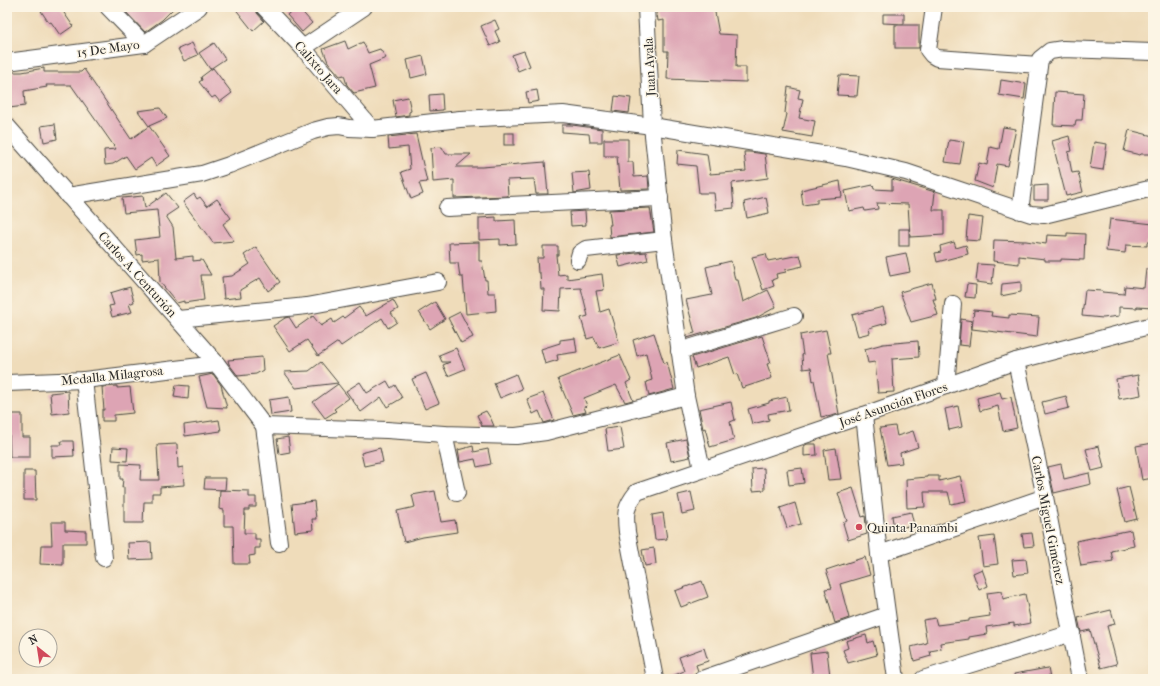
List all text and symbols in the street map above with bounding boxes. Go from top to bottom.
street label: Juan Ayala [640,36,659,98]
street label: 15 De Mayo [76,37,141,60]
street label: Calixto Jara [292,38,346,98]
street label: Carlos A. Centurión [95,229,180,320]
street label: Medalla Milagrosa [60,363,165,388]
street label: José Asunción Flores [836,379,949,430]
street label: Carlos Miguel Giménez [1029,455,1068,586]
place label: Quinta Panambi [867,520,958,535]
marker: Quinta Panambi [854,522,864,532]
north arrow [18,628,58,668]
text: N [26,632,41,647]

